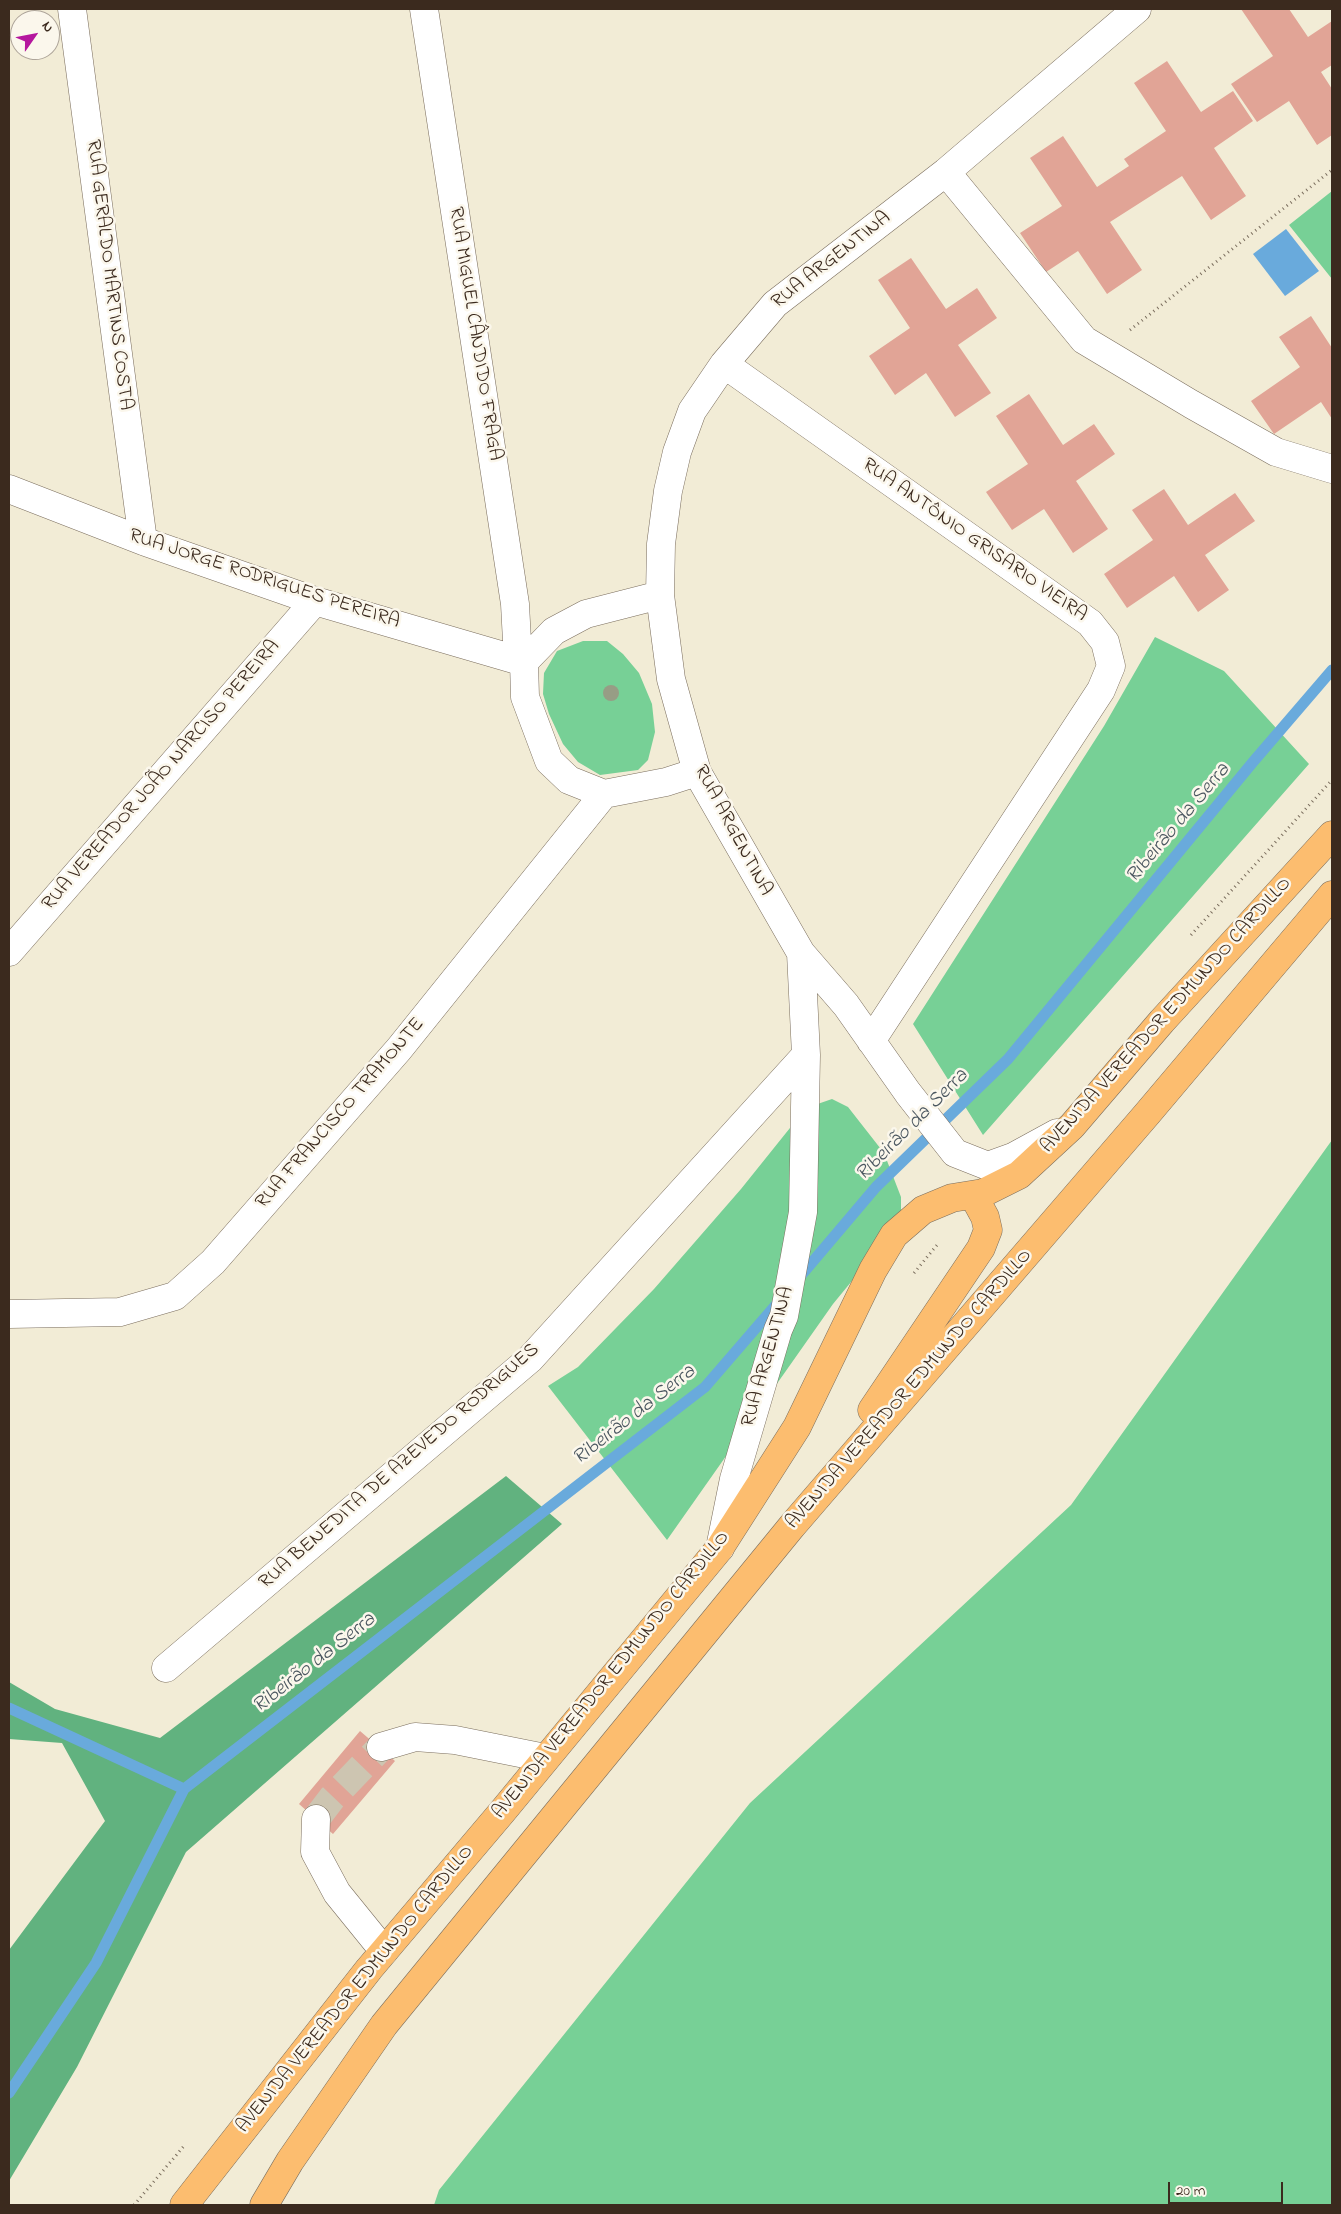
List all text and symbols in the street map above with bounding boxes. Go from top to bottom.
north arrow [10,10,60,60]
text: N [36,17,59,37]
street label: RUA GERALDO MARTINS COSTA [79,138,137,412]
street label: RUA MIGUEL CÂNDIDO FRAGA [442,205,506,463]
street label: RUA ARGENTINA [768,207,896,315]
street label: RUA ANTÔNIO GRISARIO VIEIRA [857,454,1091,628]
street label: RUA JORGE RODRIGUES PEREIRA [126,525,402,635]
street label: RUA VEREADOR JOÃO NARCISO PEREIRA [38,636,286,916]
water label: Ribeirão da Serra [1122,759,1236,889]
street label: RUA ARGENTINA [687,761,777,901]
street label: AVENIDA VEREADOR EDMUNDO CARDILLO [1037,873,1297,1159]
street label: RUA FRANCISCO TRAMONTE [252,1014,430,1214]
water label: Ribeirão da Serra [852,1065,974,1187]
street label: AVENIDA VEREADOR EDMUNDO CARDILLO [782,1245,1038,1535]
street label: RUA ARGENTINA [738,1284,800,1430]
street label: RUA BENEDITA DE AZEVEDO RODRIGUES [255,1339,545,1595]
water label: Ribeirão da Serra [569,1360,701,1472]
street label: AVENIDA VEREADOR EDMUNDO CARDILLO [488,1527,736,1825]
water label: Ribeirão da Serra [249,1608,381,1720]
street label: AVENIDA VEREADOR EDMUNDO CARDILLO [232,1841,480,2139]
scale bar [1171,2172,1286,2204]
text: 20 m [1176,2180,1205,2202]

